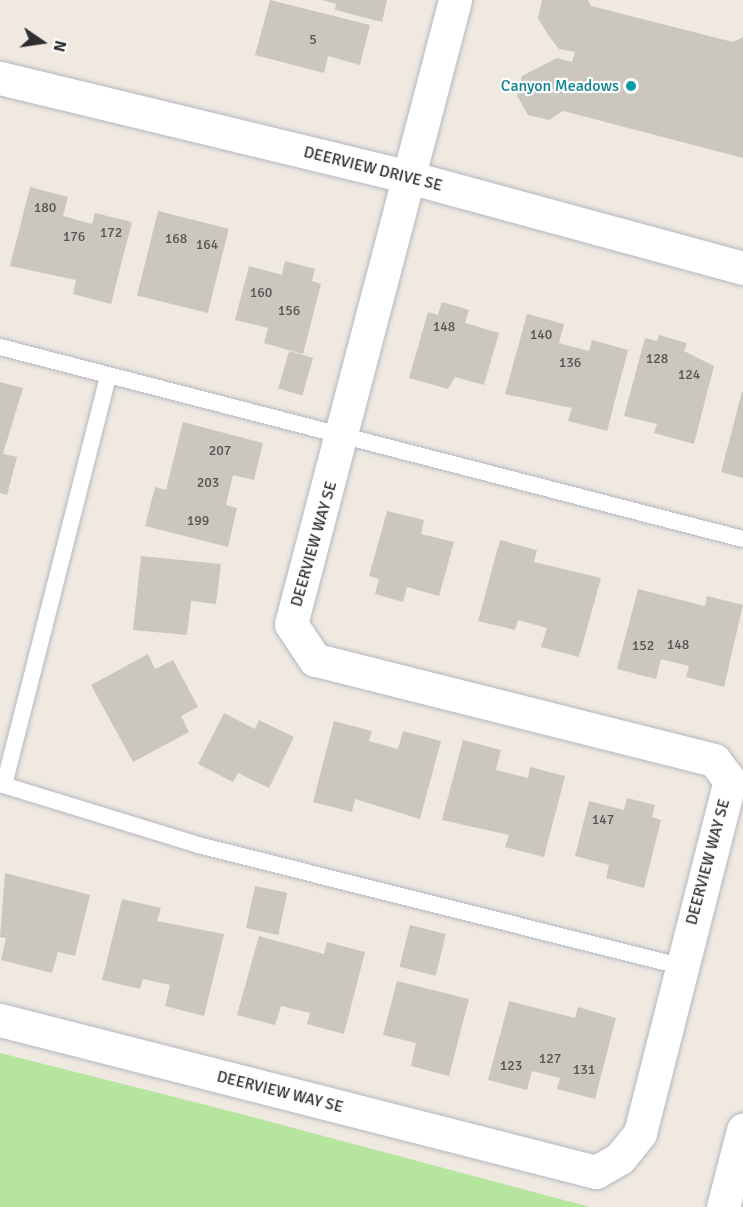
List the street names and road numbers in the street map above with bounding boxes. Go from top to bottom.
street label: DEERVIEW DRIVE SE [302,142,444,196]
street label: DEERVIEW WAY SE [287,479,341,609]
street label: DEERVIEW WAY SE [682,797,734,927]
street label: DEERVIEW WAY SE [215,1067,345,1117]

